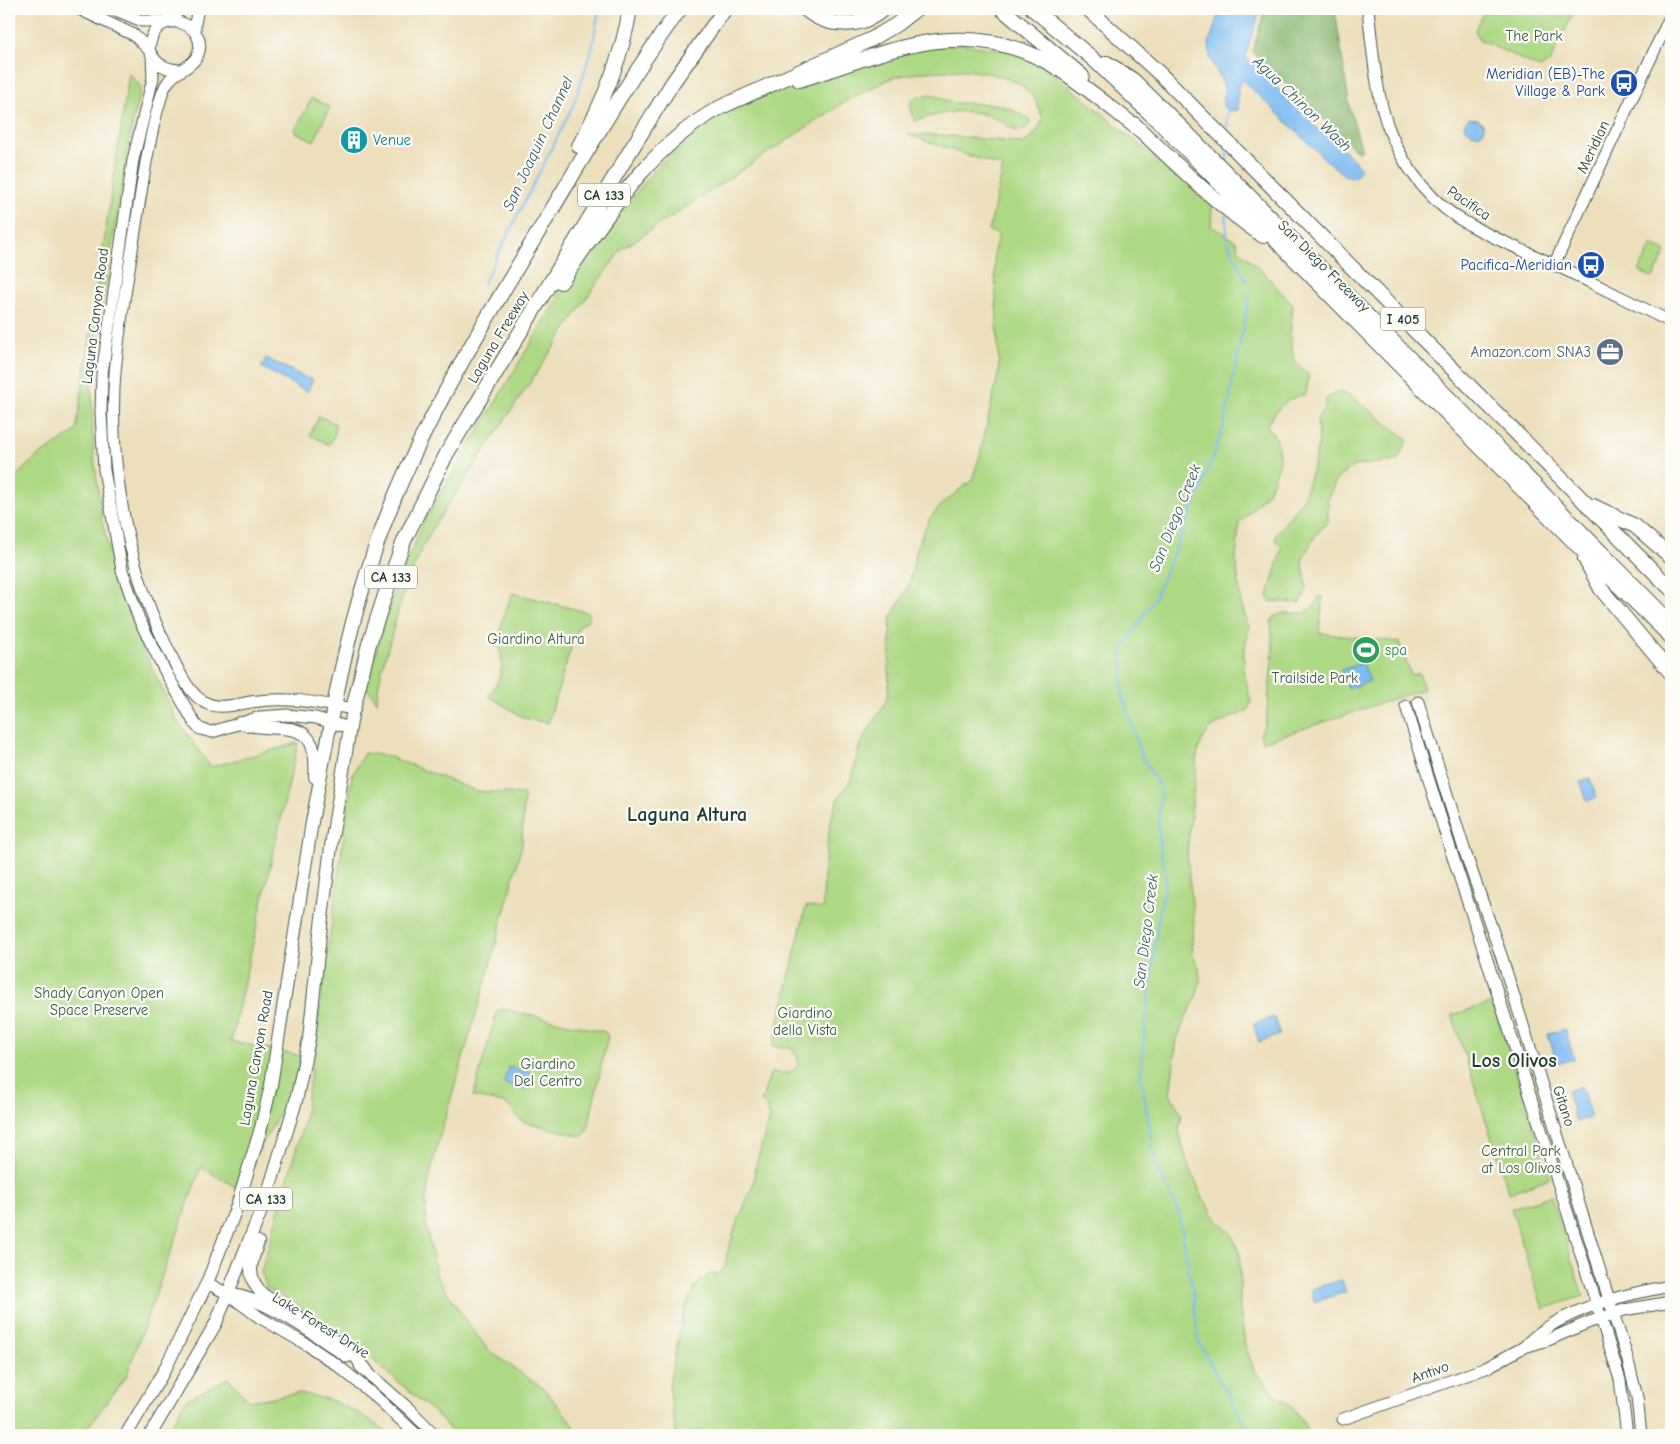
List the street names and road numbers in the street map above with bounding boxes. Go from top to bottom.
street label: Meridian [1573,117,1613,177]
street label: Pacifica [1444,182,1494,224]
road number: CA 133 [578,184,630,206]
street label: San Diego Freeway [1274,216,1374,316]
street label: Laguna Canyon Road [78,247,112,385]
street label: Laguna Freeway [463,287,533,386]
road number: I 405 [1380,308,1426,330]
road number: CA 133 [365,566,417,588]
street label: Laguna Canyon Road [235,989,277,1127]
street label: Gitano [1549,1083,1579,1129]
road number: CA 133 [240,1188,292,1210]
street label: Lake Forest Drive [269,1288,373,1362]
street label: Antivo [1409,1357,1451,1387]

